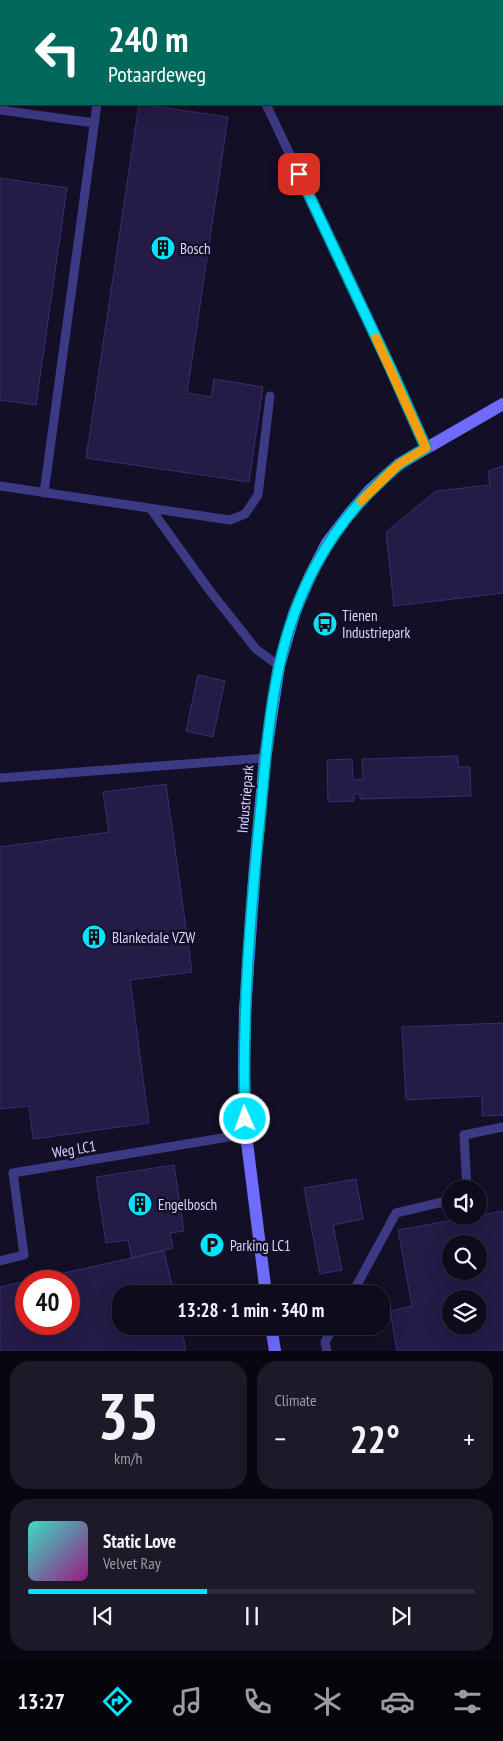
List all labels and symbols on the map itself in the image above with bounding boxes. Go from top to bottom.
pin [278,153,320,195]
building icon: Bosch [150,235,176,261]
place label: Bosch [180,239,211,258]
place label: Tienen Industriepark [342,606,410,642]
bus stop icon: Tienen Industriepark [312,611,338,637]
street label: Industriepark [233,764,257,834]
building icon: Blankedale VZW [81,924,107,950]
place label: Blankedale VZW [112,928,195,947]
position arrow [218,1092,270,1144]
street label: Weg LC1 [51,1136,97,1162]
building icon: Engelbosch [127,1191,153,1217]
place label: Engelbosch [158,1195,217,1214]
parking icon: Parking LC1 [199,1232,225,1258]
place label: Parking LC1 [230,1236,291,1255]
speed limit sign: 40 [15,1270,80,1335]

